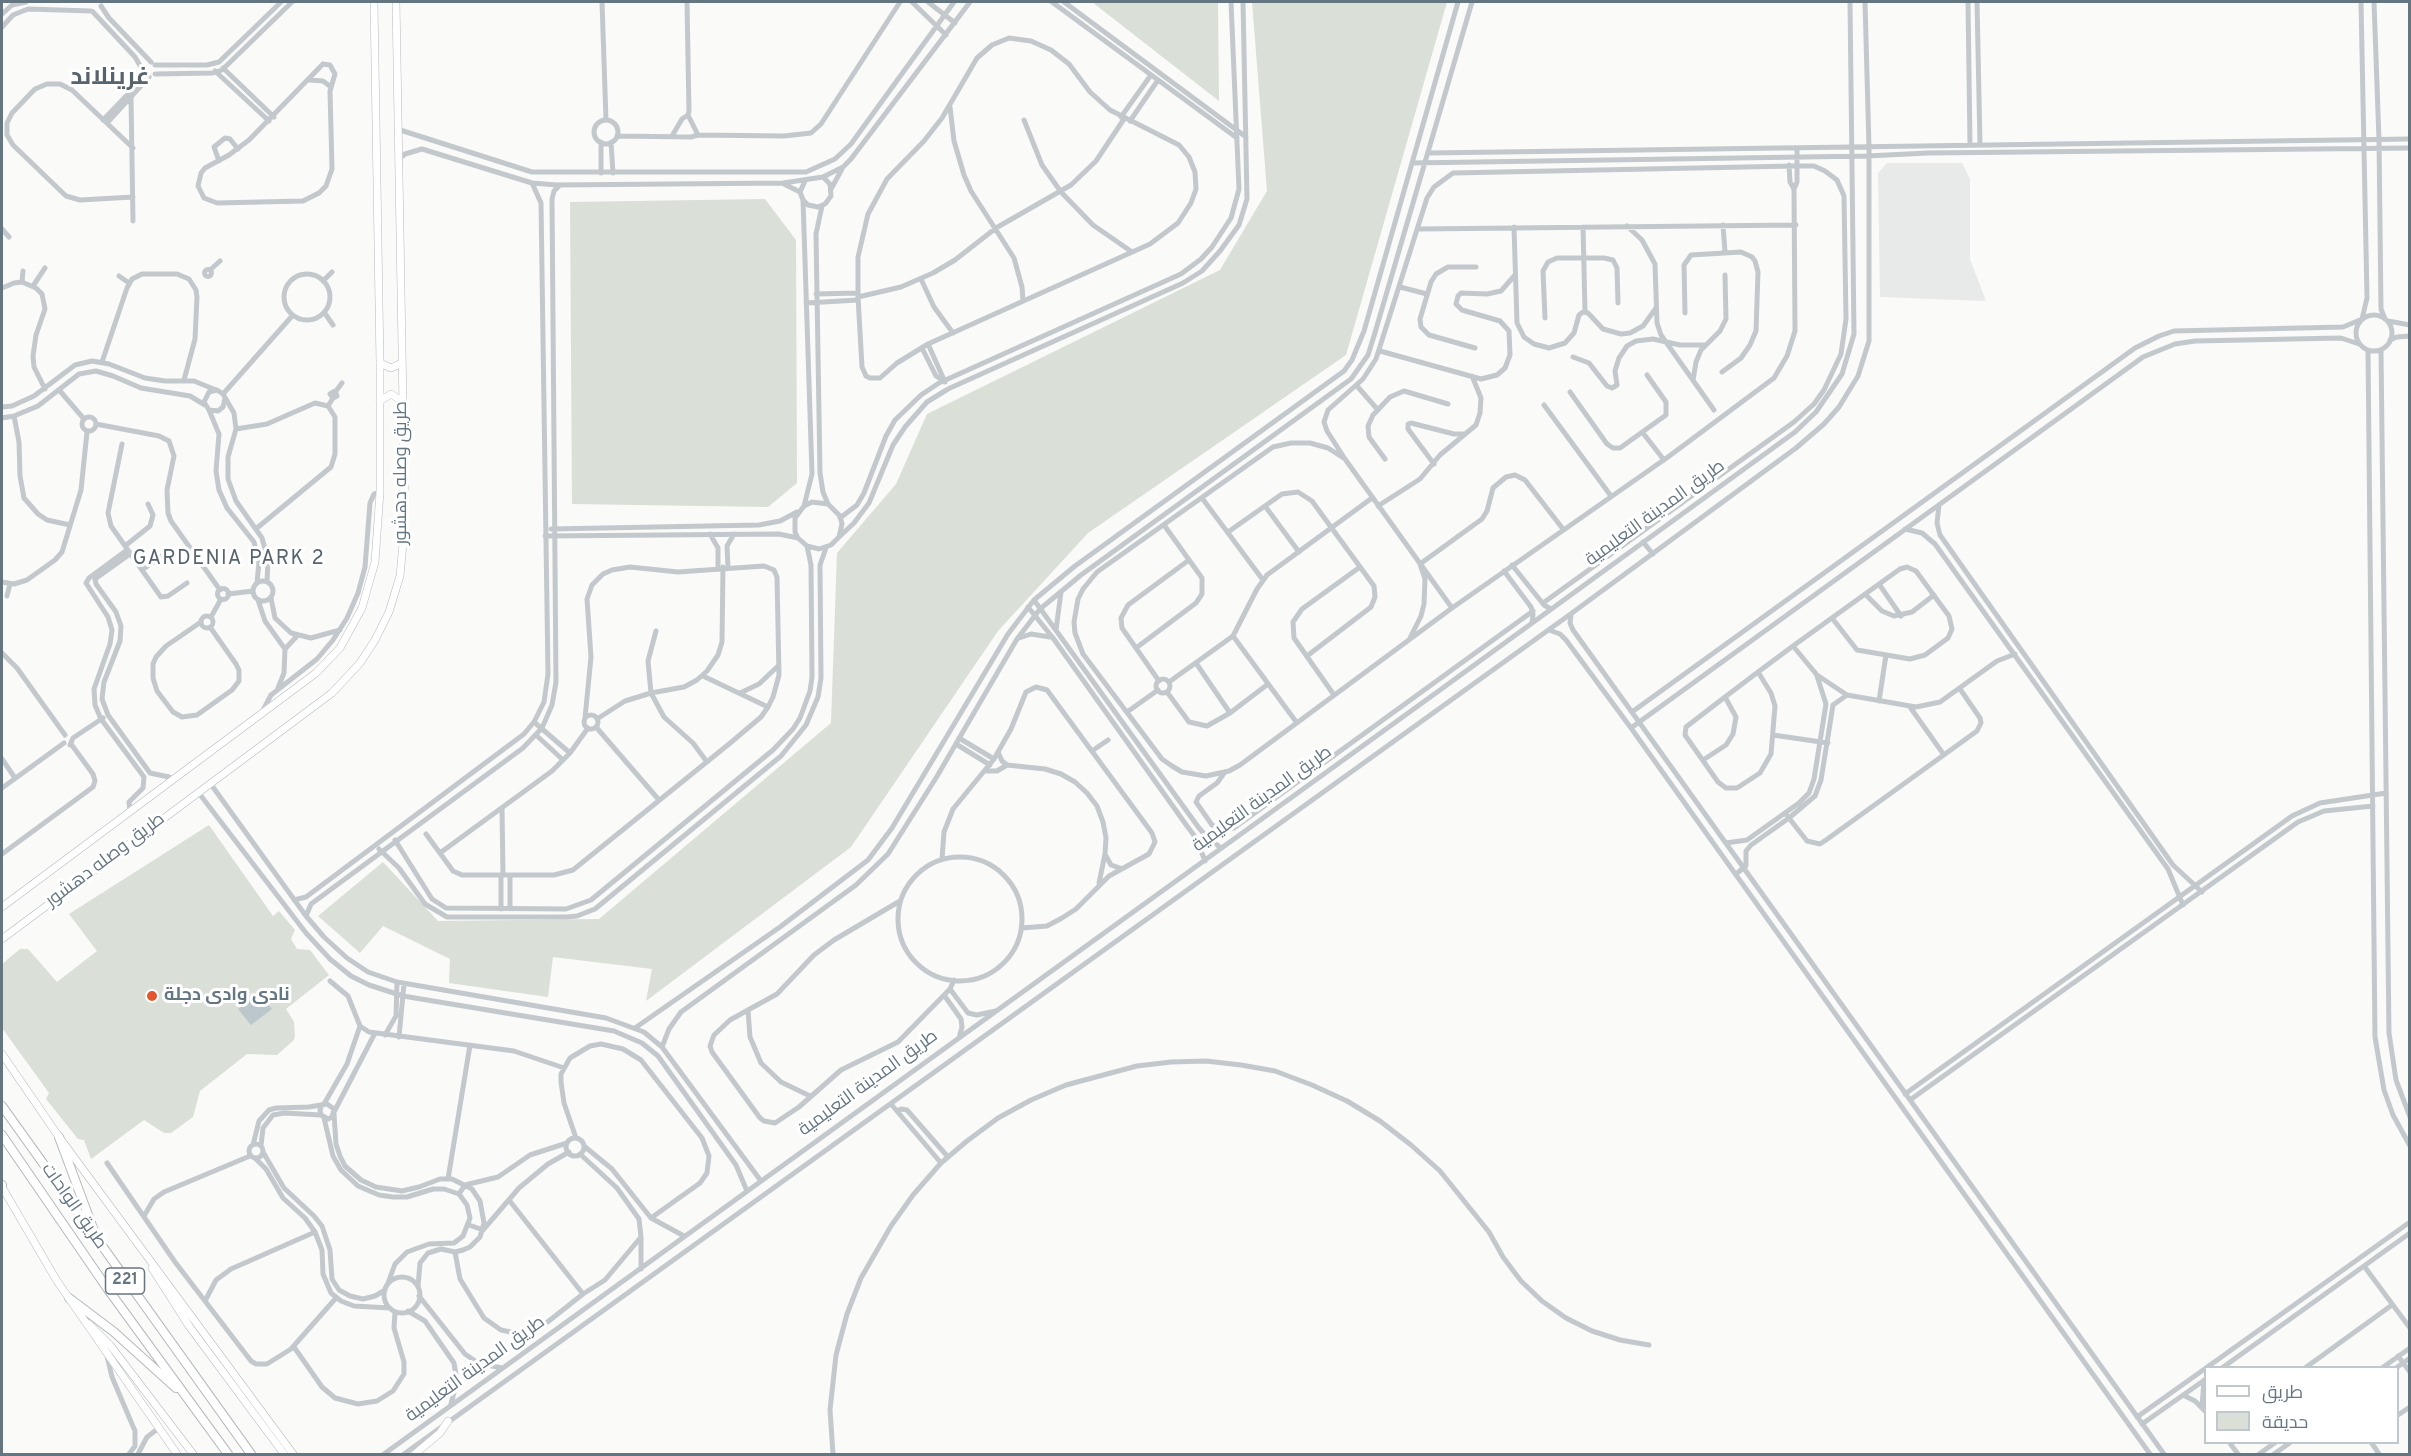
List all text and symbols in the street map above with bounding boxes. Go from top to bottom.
district label: غرينلاند [70,65,150,93]
street label: طريق وصله دهشور [391,401,413,545]
street label: طريق المدينة التعليمية [1582,456,1730,572]
district label: GARDENIA PARK 2 [133,548,325,572]
street label: طريق المدينة التعليمية [1189,742,1337,858]
street label: طريق وصله دهشور [42,809,170,913]
place label: نادى وادى دجلة [164,985,290,1007]
marker: نادى وادى دجلة [145,989,159,1003]
street label: طريق المدينة التعليمية [795,1026,943,1142]
street label: طريق الواحات [35,1160,111,1254]
road number: 221 [106,1268,144,1294]
street label: طريق المدينة التعليمية [402,1312,550,1428]
legend [2204,1366,2399,1444]
text: طريق [2262,1382,2303,1405]
text: حديقة [2262,1412,2308,1435]

